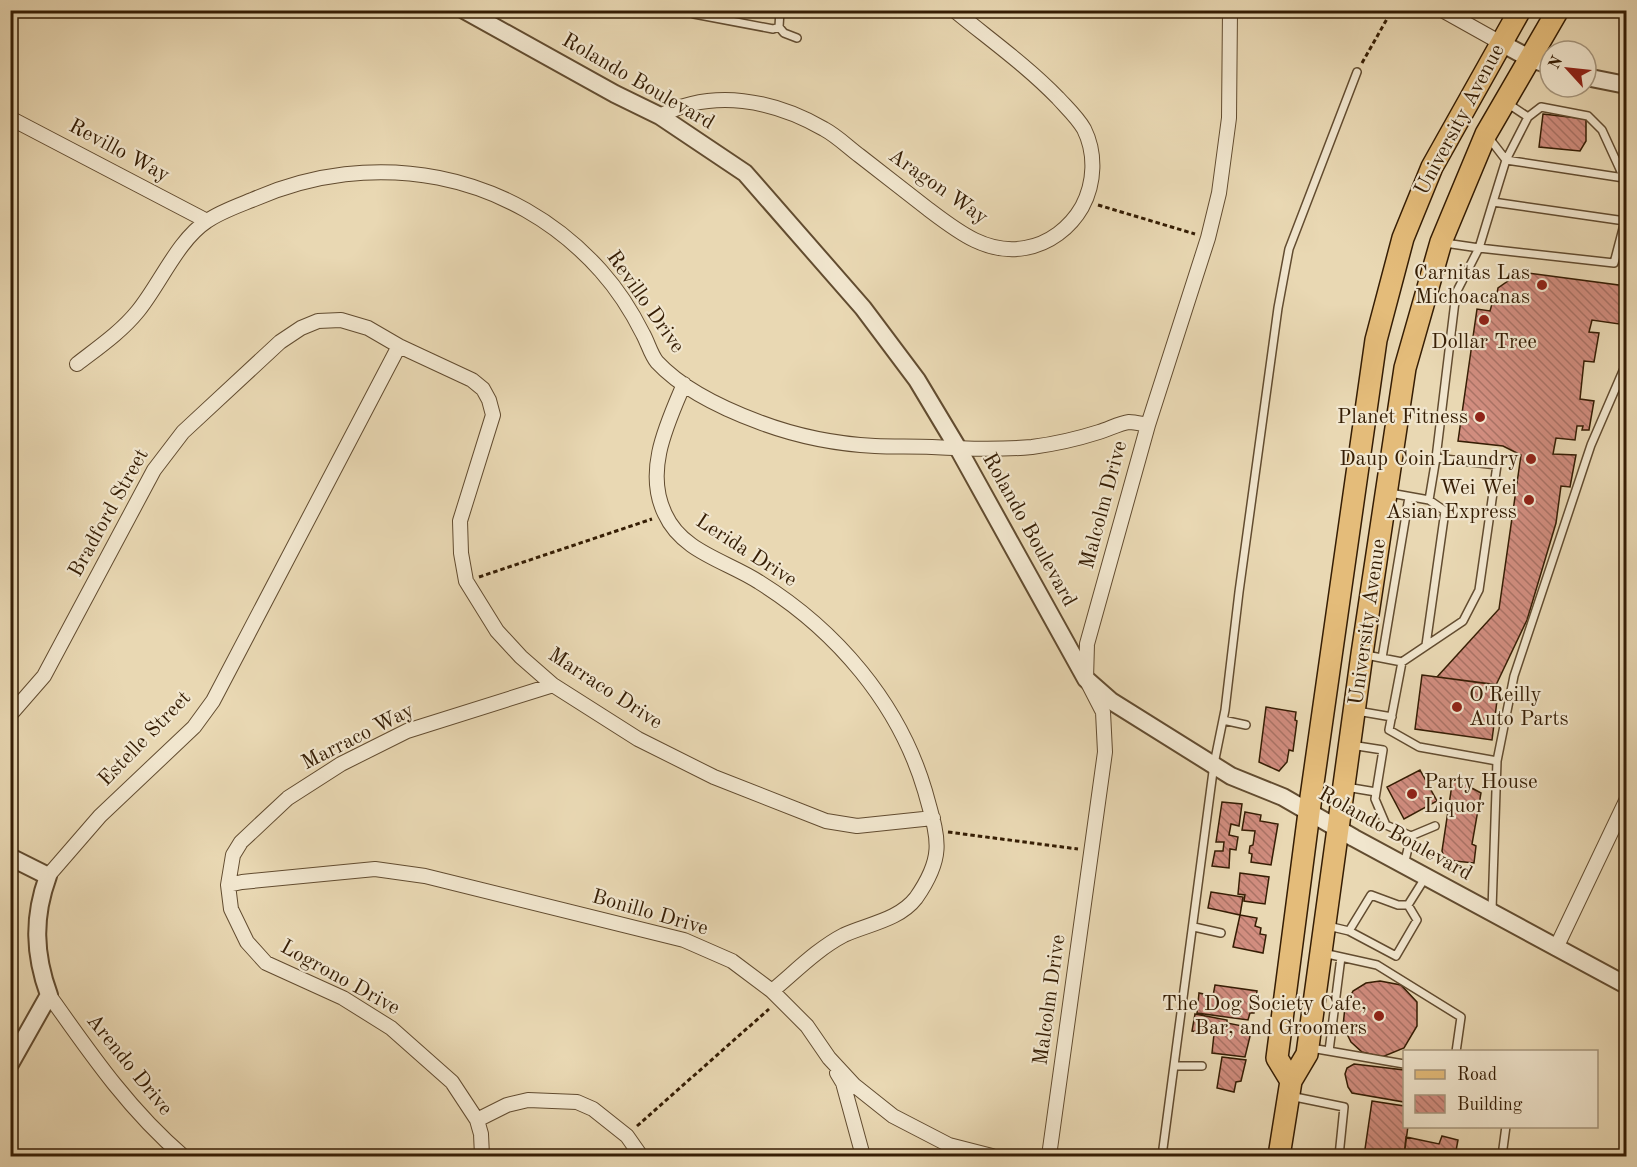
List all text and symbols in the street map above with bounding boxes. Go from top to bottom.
street label: Rolando Boulevard [558,30,718,134]
north arrow [1538,39,1598,99]
street label: University Avenue [1411,41,1509,199]
text: N [1547,53,1567,72]
street label: Revillo Way [65,116,173,186]
street label: Aragon Way [884,145,992,229]
street label: Revillo Drive [602,247,688,357]
place label: Carnitas Las Michoacanas [1414,263,1530,308]
marker: Carnitas Las Michoacanas [1535,278,1549,292]
marker: Dollar Tree [1477,313,1491,327]
place label: Dollar Tree [1431,332,1537,353]
place label: Planet Fitness [1337,407,1468,428]
marker: Planet Fitness [1473,410,1487,424]
street label: Malcolm Drive [1077,439,1131,571]
street label: Bradford Street [65,445,153,581]
place label: Daup Coin Laundry [1339,449,1519,470]
street label: Rolando Boulevard [978,450,1080,610]
marker: Daup Coin Laundry [1524,452,1538,466]
place label: Wei Wei Asian Express [1386,478,1517,523]
marker: Wei Wei Asian Express [1522,493,1536,507]
street label: Lerida Drive [692,511,800,591]
street label: University Avenue [1346,538,1390,706]
street label: Marraco Drive [544,644,666,734]
place label: O'Reilly Auto Parts [1469,685,1569,730]
street label: Estelle Street [95,687,195,791]
street label: Marraco Way [298,700,418,774]
marker: O'Reilly Auto Parts [1450,700,1464,714]
place label: Party House Liquor [1424,772,1538,817]
street label: Rolando Boulevard [1315,783,1475,885]
marker: Party House Liquor [1405,787,1419,801]
street label: Bonillo Drive [589,886,711,940]
street label: Malcolm Drive [1030,933,1070,1067]
street label: Logrono Drive [277,937,403,1019]
place label: The Dog Society Cafe, Bar, and Groomers [1162,994,1367,1039]
marker: The Dog Society Cafe, Bar, and Groomers [1372,1009,1386,1023]
street label: Arendo Drive [82,1010,176,1120]
legend [1403,1050,1598,1128]
text: Road [1457,1066,1497,1084]
text: Building [1457,1096,1523,1114]

